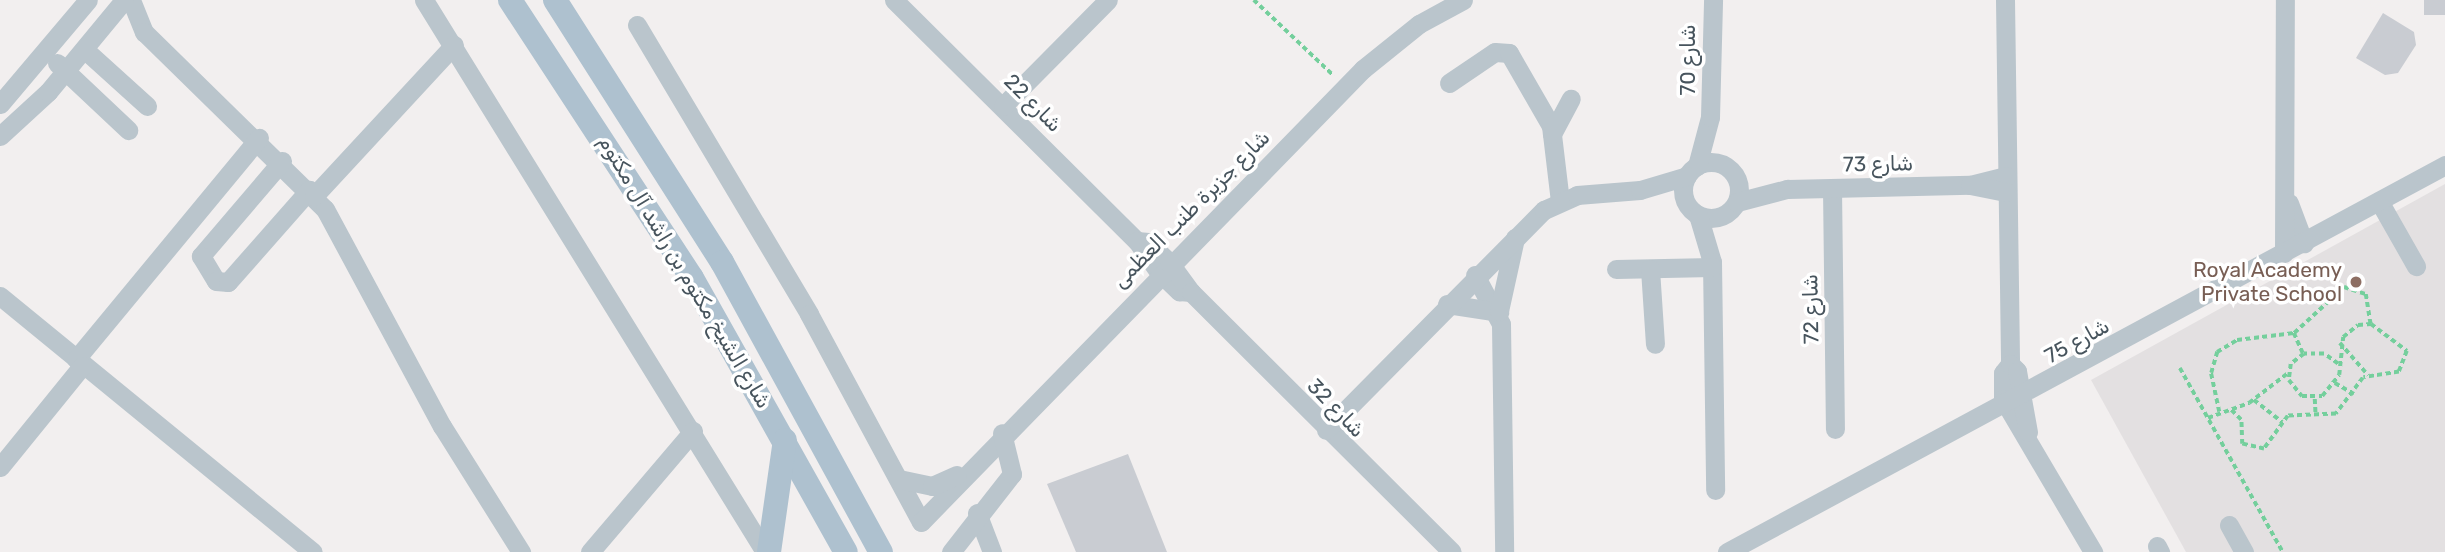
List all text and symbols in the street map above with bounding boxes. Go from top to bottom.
street label: شارع 70 [1675,24,1701,96]
street label: شارع 22 [999,69,1067,137]
street label: شارع جزيرة طنب العظمى [1107,125,1275,293]
street label: شارع الشيخ مكتوم بن راشد آل مكتوم [593,131,777,413]
street label: شارع 73 [1843,151,1913,177]
place label: Royal Academy Private School [2192,257,2342,307]
street label: شارع 72 [1798,274,1824,344]
marker: Royal Academy Private School [2348,274,2364,290]
street label: شارع 75 [2040,313,2114,369]
street label: شارع 32 [1302,373,1370,443]

